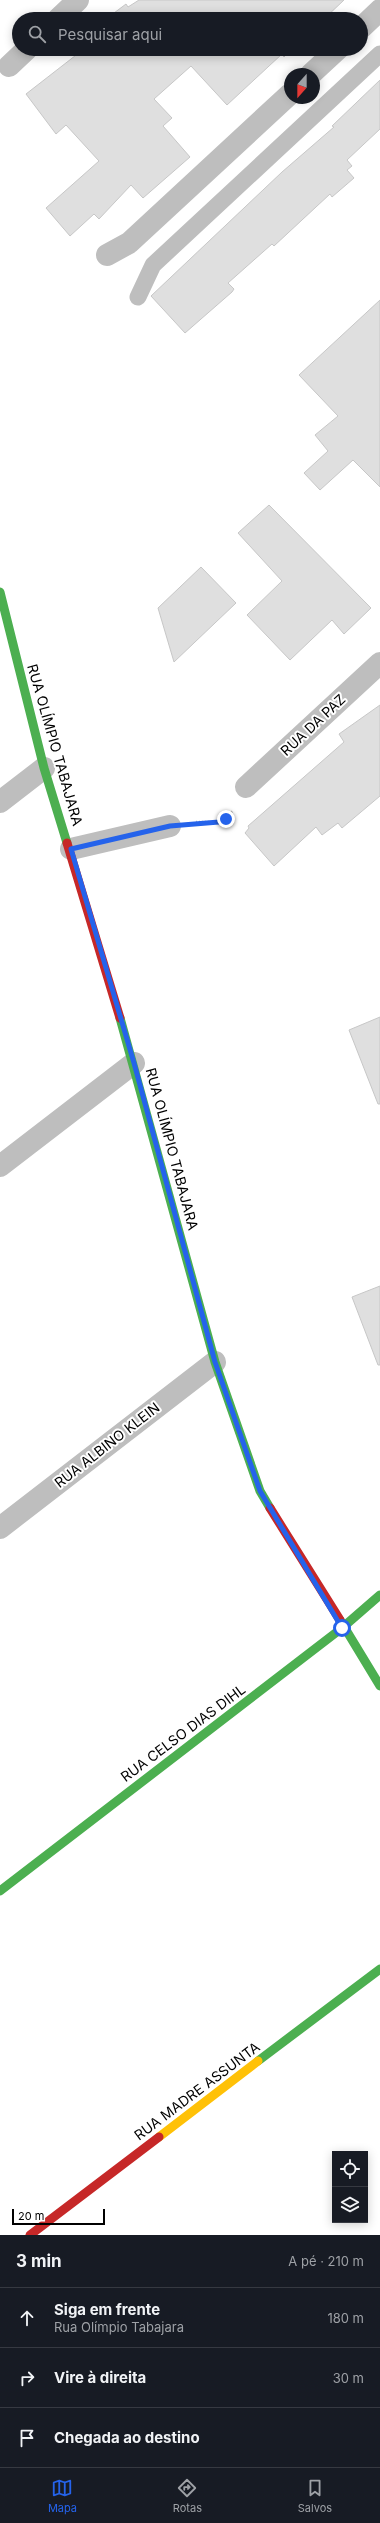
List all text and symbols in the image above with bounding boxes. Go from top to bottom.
search box [12,12,368,56]
icon: search [26,23,48,45]
text: Pesquisar aqui [58,25,162,44]
north arrow [284,68,320,104]
street label: RUA OLÍMPIO TABAJARA [24,662,87,828]
street label: RUA DA PAZ [277,690,349,759]
route end [217,810,235,828]
street label: RUA OLÍMPIO TABAJARA [143,1066,202,1232]
street label: RUA ALBINO KLEIN [51,1398,163,1491]
route start [333,1619,351,1637]
street label: RUA CELSO DIAS DIHL [117,1680,248,1785]
street label: RUA MADRE ASSUNTA [131,2038,263,2143]
map controls [332,2151,368,2223]
button: locate [332,2151,368,2187]
button: layers [332,2187,368,2223]
scale bar [12,2207,105,2226]
text: 20 m [18,2209,44,2223]
text: 3 min [16,2251,62,2271]
text: A pé · 210 m [288,2253,364,2269]
text: Siga em frente [54,2300,160,2319]
icon: ahead [16,2307,38,2329]
text: 180 m [327,2310,364,2326]
text: Rua Olímpio Tabajara [54,2319,184,2335]
icon: right [16,2367,38,2389]
text: Vire à direita [54,2368,146,2387]
text: 30 m [333,2370,364,2386]
icon: arrive [16,2427,38,2449]
text: Chegada ao destino [54,2428,200,2447]
tab: Mapa [48,2477,77,2515]
tab: Rotas [173,2477,202,2515]
tab: Salvos [298,2477,332,2515]

